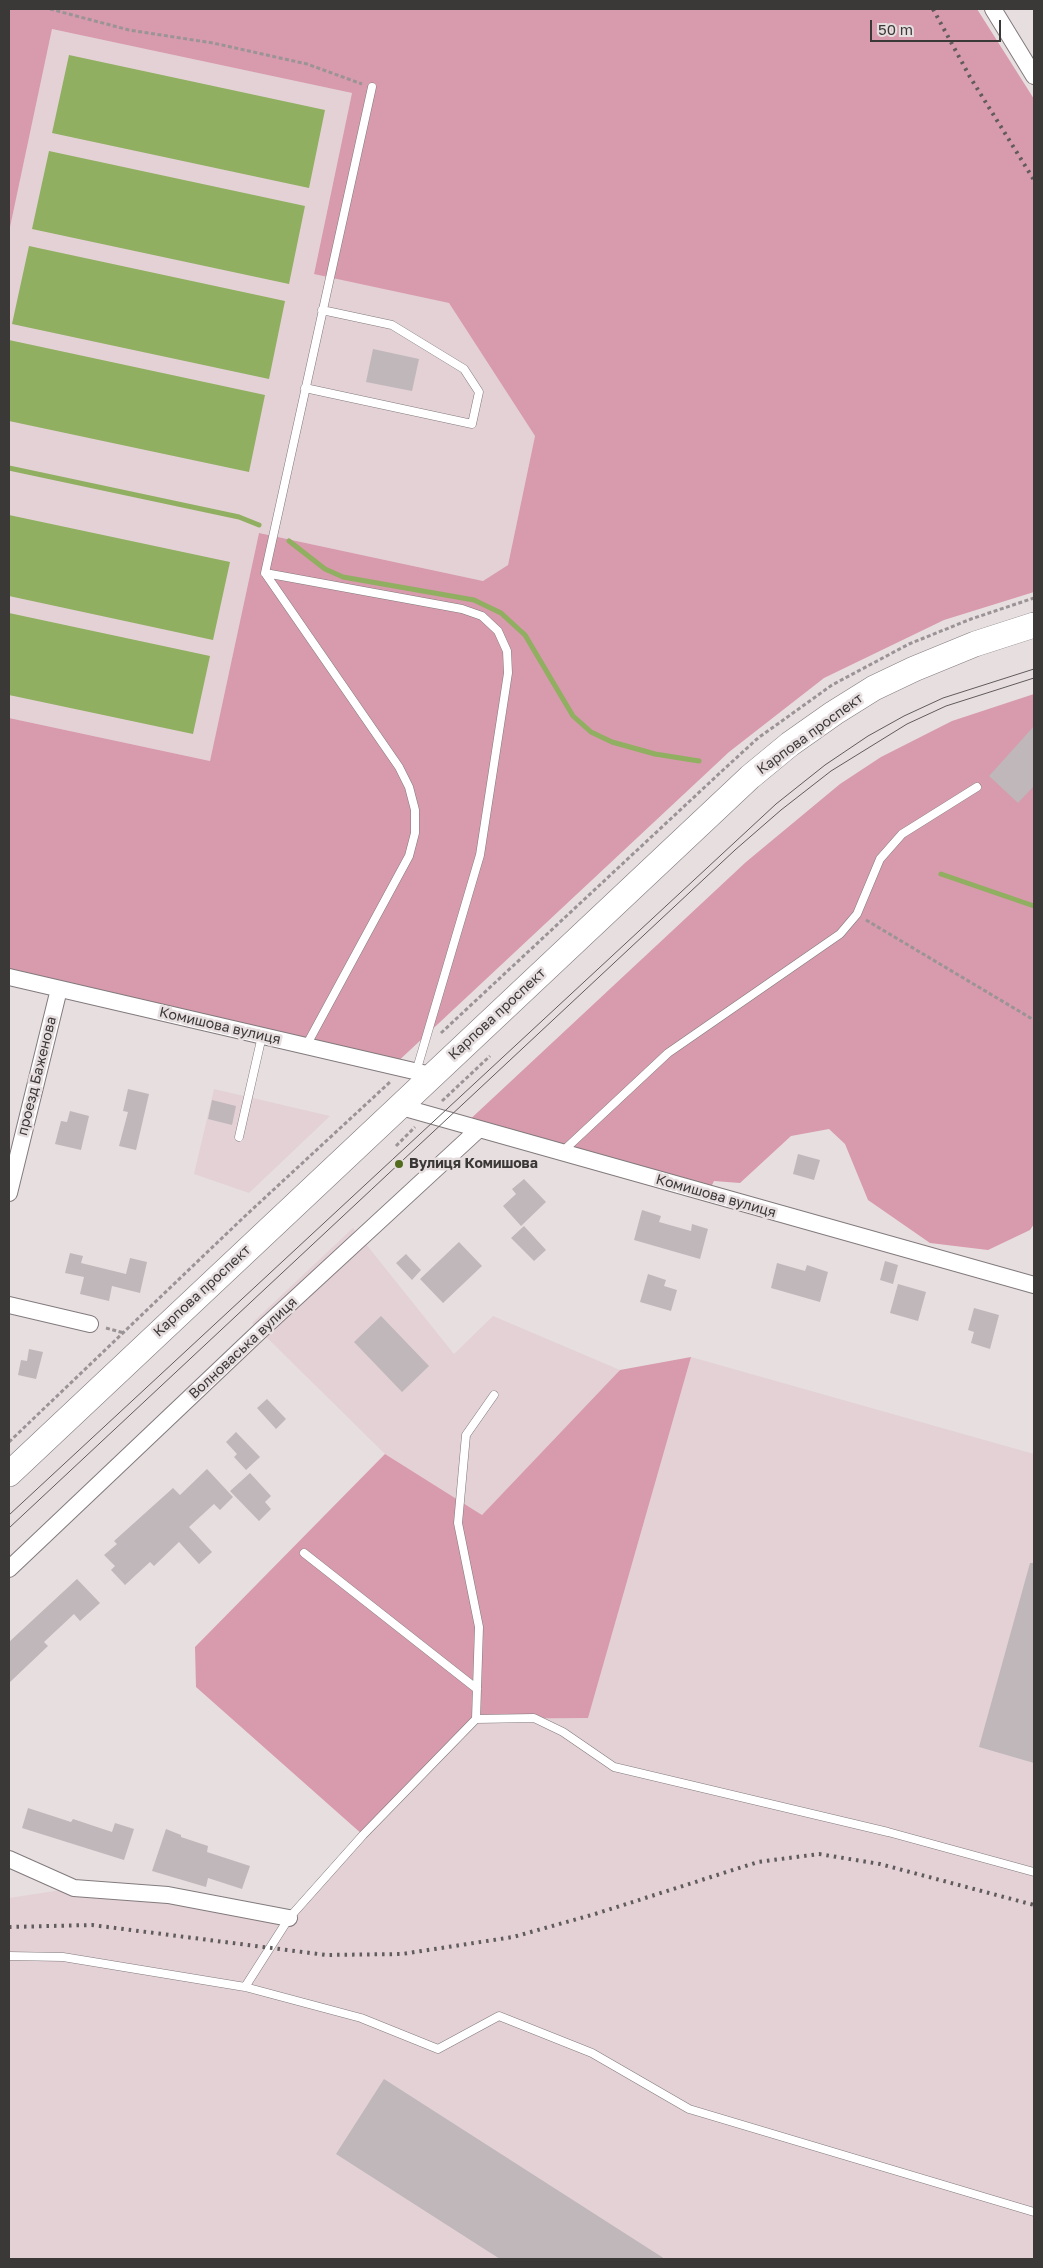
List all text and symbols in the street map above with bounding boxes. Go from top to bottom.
scale bar [873,10,1004,42]
text: 50 m [878,20,913,38]
street label: Карпова проспект [754,690,866,778]
street label: Карпова проспект [445,965,549,1063]
street label: Комишова вулиця [158,1004,282,1048]
street label: проезд Баженова [14,1015,60,1137]
place label: Вулиця Комишова [409,1156,538,1172]
marker: Вулиця Комишова [393,1158,405,1170]
street label: Комишова вулиця [654,1171,778,1221]
street label: Карпова проспект [150,1242,254,1340]
street label: Волноваська вулиця [185,1294,301,1402]

